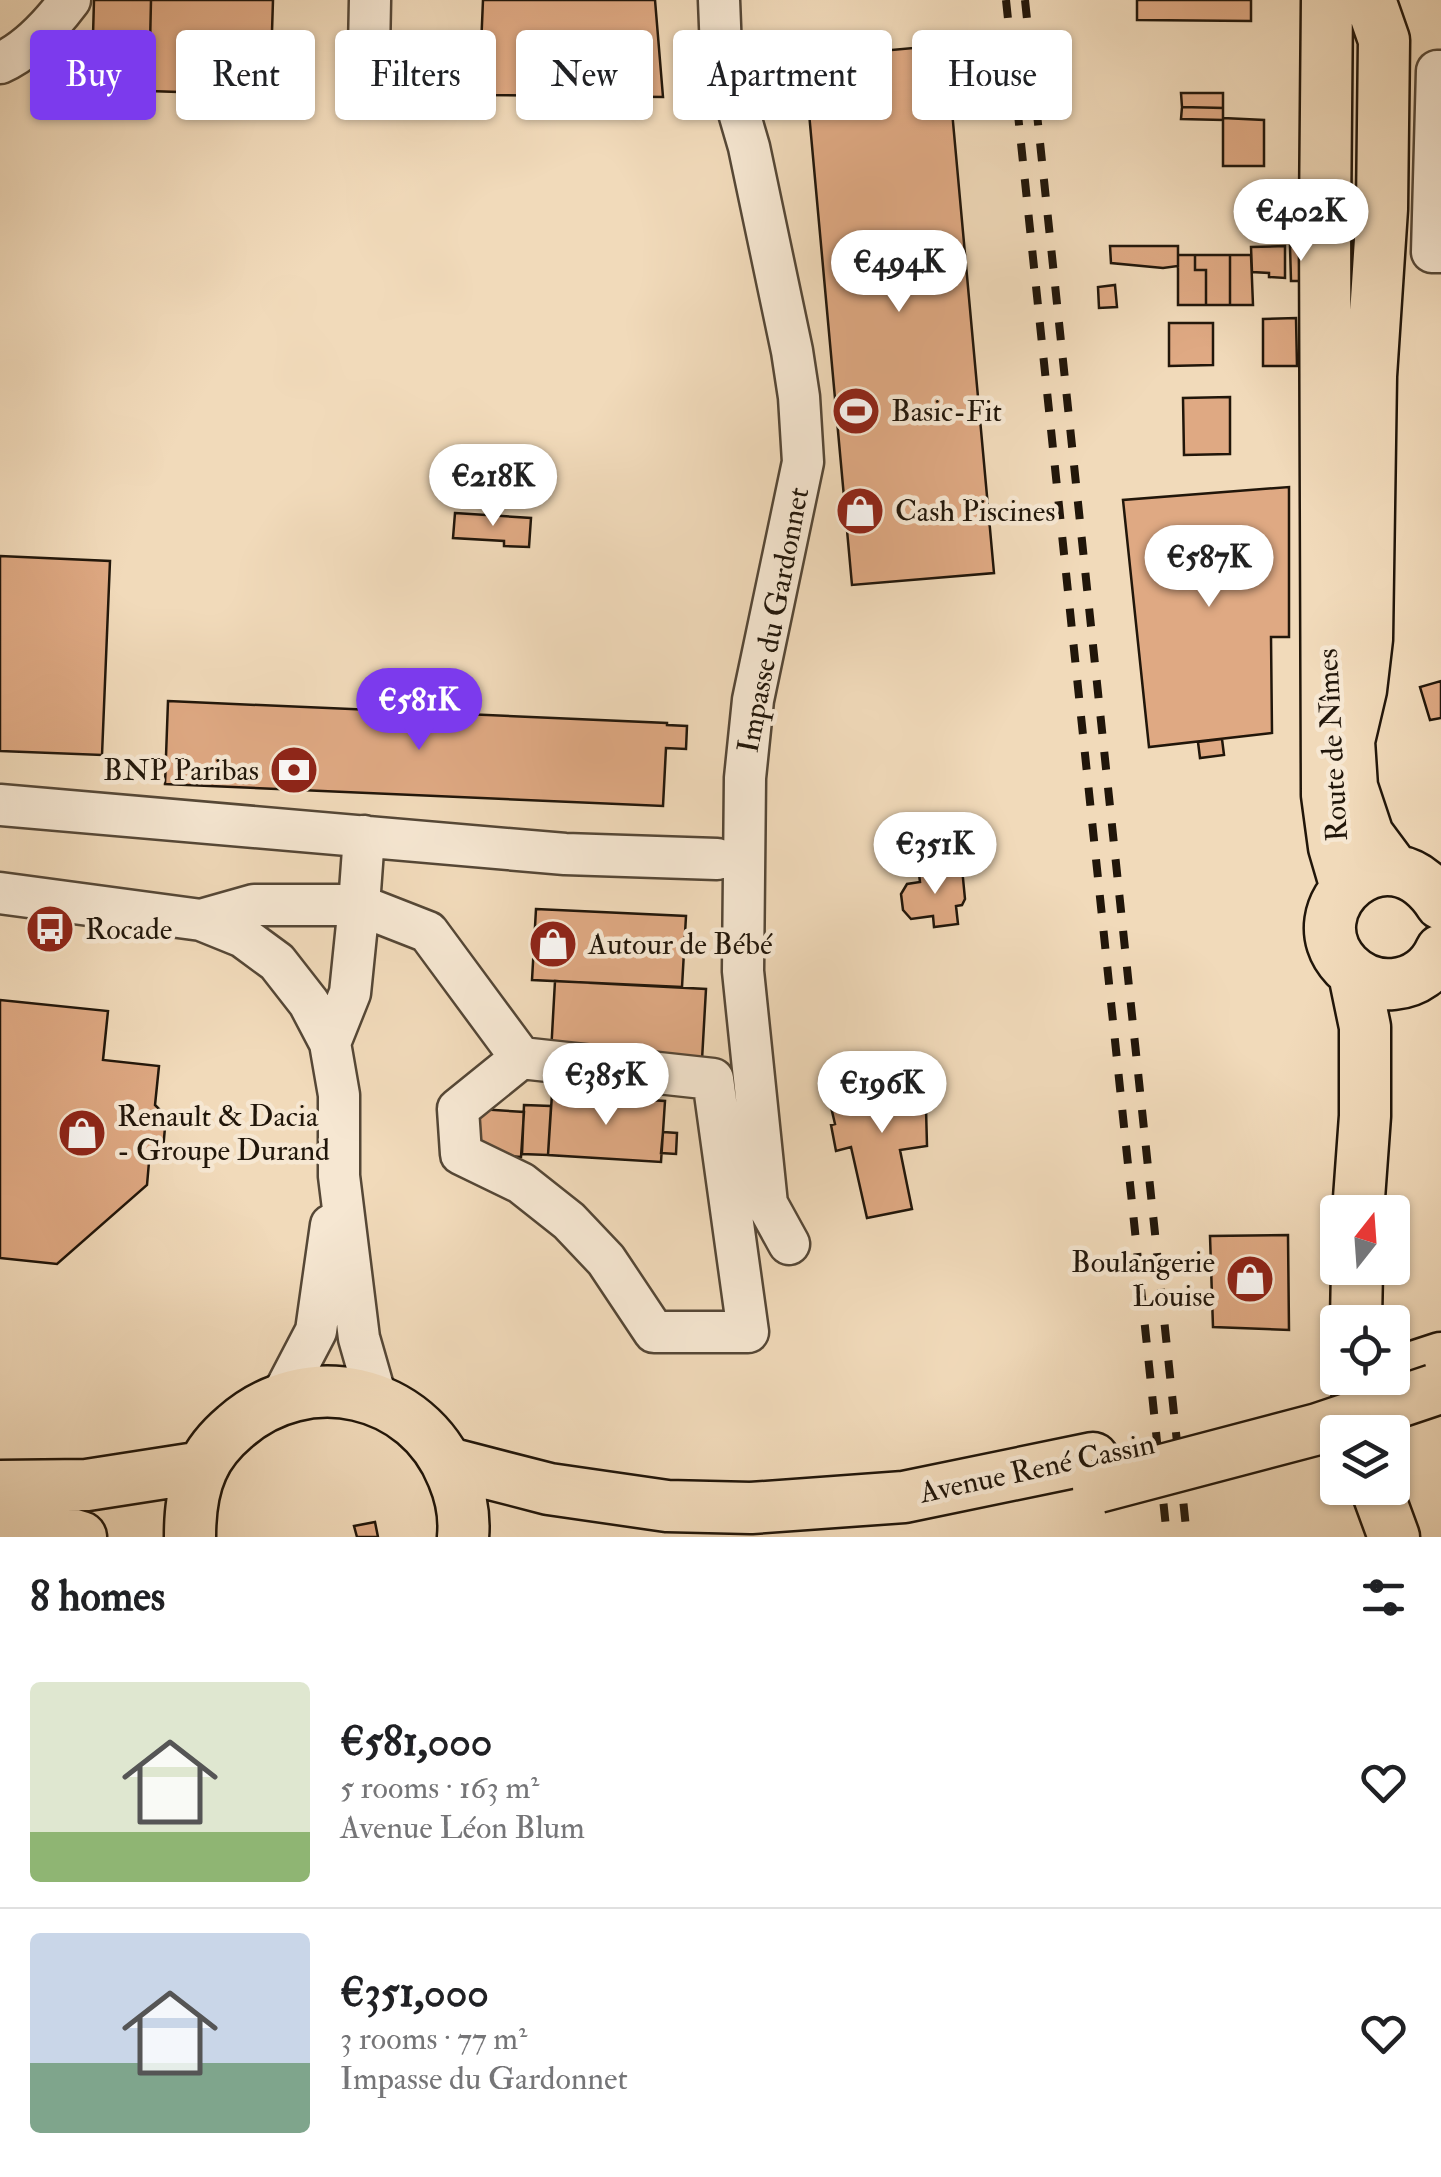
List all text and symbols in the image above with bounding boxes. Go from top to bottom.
chip: Buy [30,30,156,120]
chip: Rent [176,30,315,120]
chip: Filters [335,30,496,120]
chip: New [516,30,653,120]
chip: Apartment [673,30,892,120]
chip: House [912,30,1072,120]
pin: €402K [1231,179,1371,264]
text: €402K [1256,191,1346,231]
pin: €494K [829,230,969,315]
text: €494K [853,242,945,282]
sports icon: Basic-Fit [830,385,882,437]
place label: Basic-Fit [891,393,1002,430]
pin: €218K [423,444,563,529]
text: €218K [451,456,535,496]
street label: Impasse du Gardonnet [730,484,817,756]
shop icon: Cash Piscines [834,485,886,537]
place label: Cash Piscines [895,493,1055,530]
pin: €587K [1139,525,1279,610]
text: €587K [1167,537,1251,577]
street label: Route de Nîmes [1309,647,1356,842]
pin: €581K [349,668,489,753]
text: €581K [378,680,460,720]
bank icon: BNP Paribas [268,744,320,796]
place label: BNP Paribas [103,752,259,789]
pin: €351K [865,812,1005,897]
text: €351K [896,824,974,864]
bus stop icon: Rocade [24,903,76,955]
place label: Rocade [85,911,172,948]
shop icon: Autour de Bébé [527,918,579,970]
place label: Autour de Bébé [587,926,773,963]
pin: €385K [536,1043,676,1128]
pin: €196K [812,1051,952,1136]
text: €385K [565,1055,647,1095]
text: €196K [840,1063,924,1103]
place label: Renault & Dacia - Groupe Durand [117,1098,330,1169]
shop icon: Renault & Dacia - Groupe Durand [56,1107,108,1159]
north arrow [1320,1195,1410,1285]
map controls [1320,1195,1410,1505]
place label: Boulangerie Louise [1071,1244,1215,1315]
shop icon: Boulangerie Louise [1224,1253,1276,1305]
button: locate [1320,1305,1410,1395]
button: layers [1320,1415,1410,1505]
street label: Avenue René Cassin [915,1425,1158,1512]
icon: filters [1356,1570,1411,1625]
text: 8 homes [30,1571,165,1623]
text: €581,000 [340,1716,492,1768]
icon: home [110,1722,230,1842]
icon: heart [1356,1755,1411,1810]
text: 5 rooms · 163 m² [340,1768,539,1808]
text: Avenue Léon Blum [340,1808,585,1848]
text: €351,000 [340,1967,489,2019]
icon: home [110,1973,230,2093]
icon: heart [1356,2006,1411,2061]
text: 3 rooms · 77 m² [340,2019,527,2059]
text: Impasse du Gardonnet [340,2059,628,2099]

